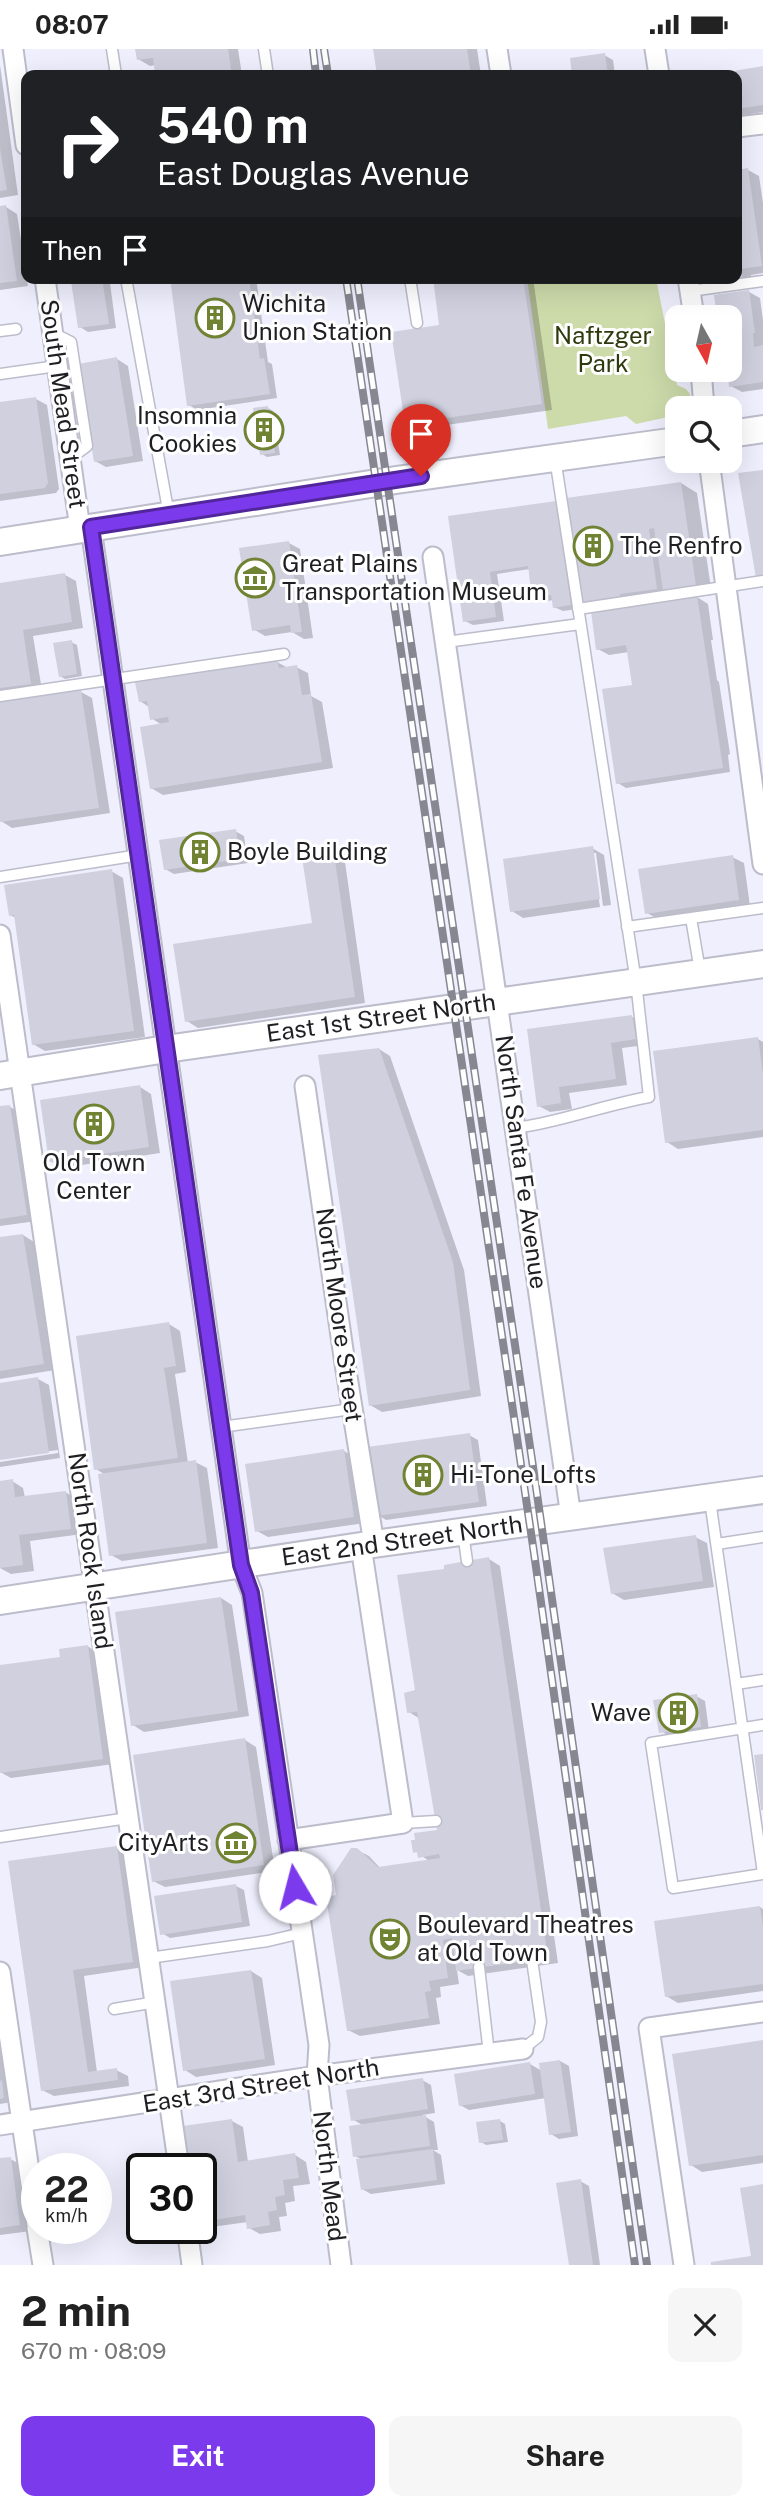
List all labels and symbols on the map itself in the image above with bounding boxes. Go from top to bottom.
place label: Wichita Union Station [242,289,392,345]
building icon: Wichita Union Station [194,297,236,339]
street label: South Mead Street [35,298,93,510]
north arrow [665,305,742,381]
park label: Naftzger Park [554,321,652,377]
place label: Insomnia Cookies [137,401,237,457]
pin [391,404,451,476]
building icon: Insomnia Cookies [243,409,285,451]
building icon: The Renfro [572,525,614,567]
place label: The Renfro [620,531,743,559]
place label: Great Plains Transportation Museum [282,549,547,605]
museum icon: Great Plains Transportation Museum [234,557,276,599]
building icon: Boyle Building [179,831,221,873]
place label: Boyle Building [227,837,388,865]
street label: East 1st Street North [264,987,497,1047]
street label: North Santa Fe Avenue [490,1033,554,1291]
building icon: Old Town Center [73,1103,115,1145]
place label: Old Town Center [43,1148,145,1204]
street label: North Moore Street [311,1206,369,1424]
street label: North Rock Island [63,1451,119,1651]
building icon: Hi-Tone Lofts [402,1454,444,1496]
place label: Hi-Tone Lofts [450,1460,596,1488]
street label: East 2nd Street North [280,1509,524,1571]
building icon: Wave [657,1692,699,1734]
place label: Wave [591,1698,651,1726]
museum icon: CityArts [215,1822,257,1864]
place label: CityArts [118,1828,209,1856]
position arrow [258,1850,332,1924]
place label: Boulevard Theatres at Old Town [417,1910,634,1966]
theatre icon: Boulevard Theatres at Old Town [369,1918,411,1960]
street label: East 3rd Street North [141,2052,381,2118]
street label: North Mead [308,2109,352,2243]
speed limit sign: 30 [126,2153,217,2244]

